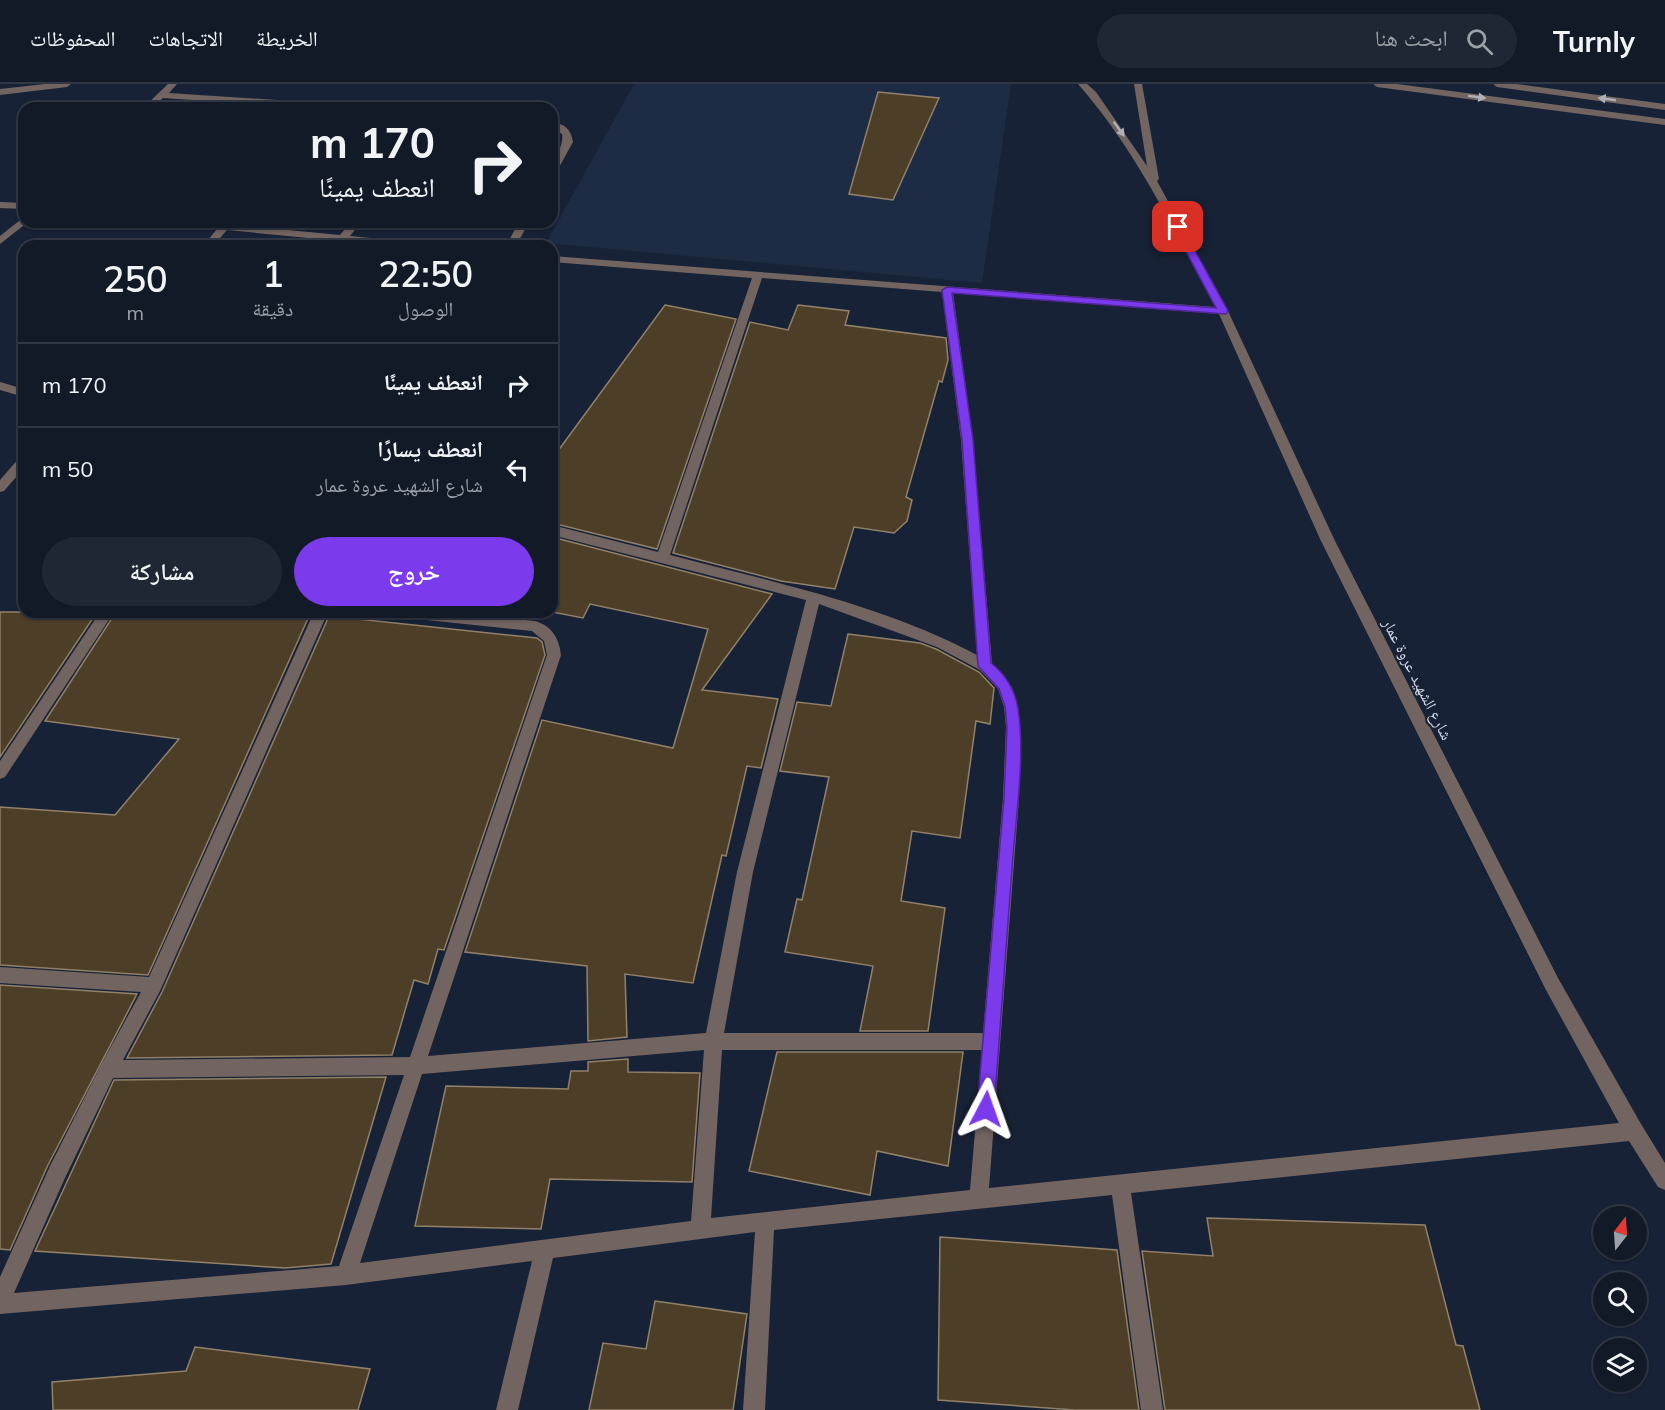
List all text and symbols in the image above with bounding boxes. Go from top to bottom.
search box [1097,14,1517,68]
text: ابحث هنا [1375,24,1448,52]
text: Turnly [1553,24,1635,59]
text: المحفوظات [30,25,115,51]
text: الاتجاهات [148,25,223,51]
text: الخريطة [256,25,318,51]
icon: search [1463,25,1496,58]
one-way arrow [1467,92,1486,101]
one-way arrow [1597,95,1616,104]
text: 170 m [310,116,435,169]
one-way arrow [1113,121,1125,137]
icon: right [456,126,534,204]
text: انعطف يمينًا [319,170,435,204]
pin [1152,201,1203,252]
icon: arrive [1161,210,1194,243]
text: 1 [262,251,284,296]
text: 22:50 [378,251,473,296]
text: 250 [103,256,168,301]
text: دقيقة [253,296,293,321]
text: الوصول [398,296,453,321]
text: m [127,300,144,325]
text: انعطف يمينًا [384,368,483,396]
icon: right [501,369,534,402]
text: 170 m [42,371,107,399]
text: انعطف يسارًا [377,435,483,463]
icon: left [501,453,534,486]
text: 50 m [42,455,93,483]
text: شارع الشهيد عروة عمار [316,472,483,497]
button: مشاركة [42,537,282,606]
button: خروج [294,537,534,606]
street label: شارع الشهيد عروة عمار [1377,614,1457,744]
position arrow [954,1077,1018,1141]
north arrow [1593,1206,1647,1260]
map controls [1593,1206,1647,1392]
button: search [1593,1272,1647,1326]
button: layers [1593,1338,1647,1392]

